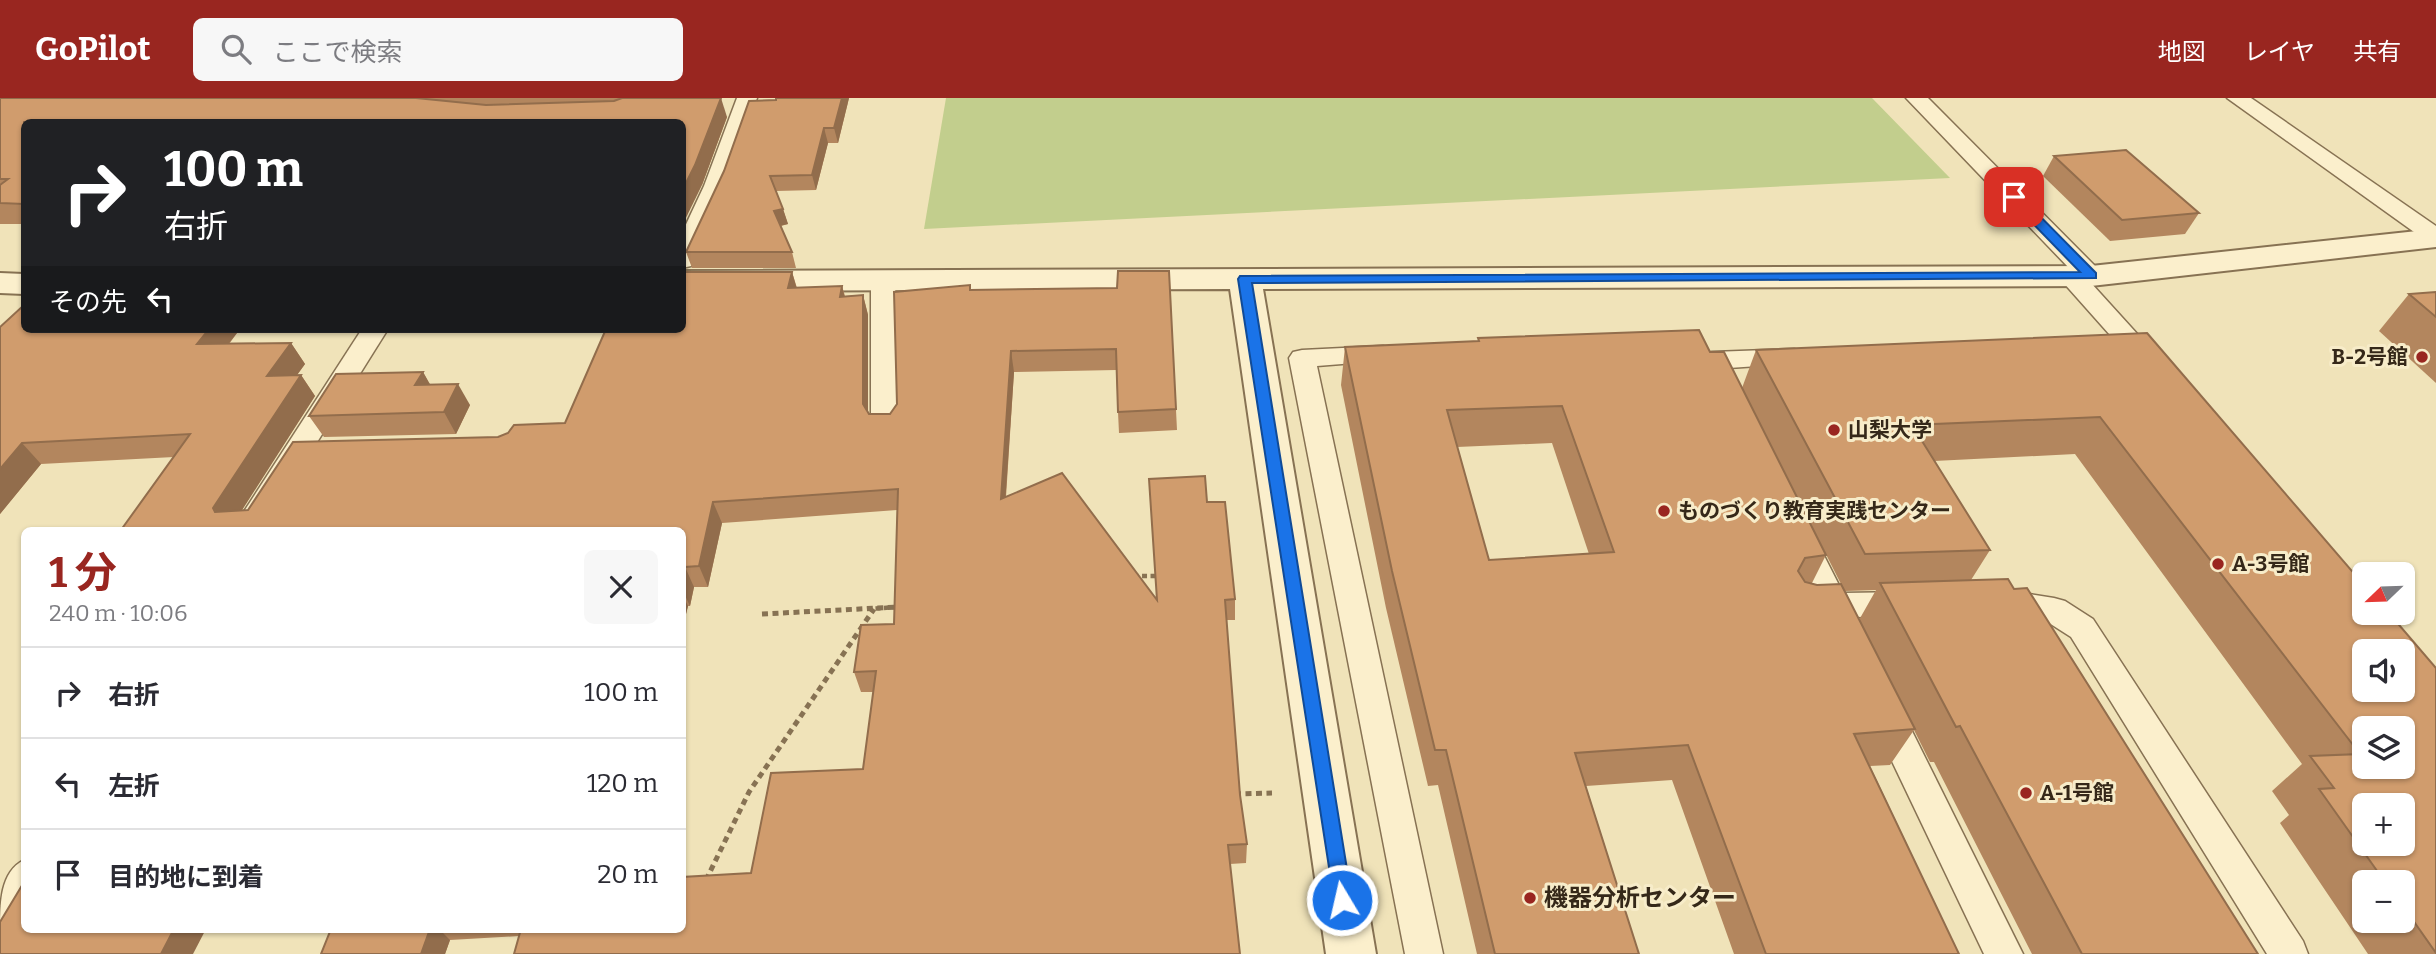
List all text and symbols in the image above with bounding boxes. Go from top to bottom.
search box [193,18,683,81]
text: GoPilot [35,29,151,69]
icon: search [217,30,255,68]
text: ここで検索 [273,37,403,68]
text: 地図 [2158,38,2206,66]
text: レイヤ [2244,38,2315,66]
text: 共有 [2353,38,2401,66]
text: 100 m [164,140,303,199]
icon: right [49,147,140,238]
pin [1984,167,2044,227]
icon: arrive [1995,178,2033,216]
text: 右折 [164,207,228,245]
icon: left [141,280,179,318]
text: その先 [49,287,127,318]
place label: B-2号館 [2331,344,2408,370]
marker: B-2号館 [2414,349,2430,365]
place label: 山梨大学 [1848,417,1932,443]
marker: 山梨大学 [1826,422,1842,438]
place label: ものづくり教育実践センター [1678,498,1951,524]
marker: ものづくり教育実践センター [1656,503,1672,519]
text: 1 分 [49,548,117,598]
button: close [584,550,658,624]
place label: A-3号館 [2232,551,2309,577]
marker: A-3号館 [2210,556,2226,572]
north arrow [2352,562,2415,625]
map controls [2352,562,2415,933]
text: 240 m · 10:06 [49,599,187,627]
button: sound [2352,639,2415,702]
icon: right [49,674,87,712]
text: 100 m [584,677,658,708]
text: 右折 [108,680,160,711]
button: layers [2352,716,2415,779]
icon: left [49,765,87,803]
text: 120 m [587,768,658,799]
text: 左折 [108,771,160,802]
place label: A-1号館 [2040,780,2114,806]
marker: A-1号館 [2018,785,2034,801]
button: + [2352,793,2415,856]
icon: arrive [49,856,87,894]
text: 20 m [597,859,658,890]
text: 目的地に到着 [108,862,264,893]
position arrow [1305,863,1379,937]
button: − [2352,870,2415,933]
place label: 機器分析センター [1544,884,1736,912]
marker: 機器分析センター [1522,890,1538,906]

